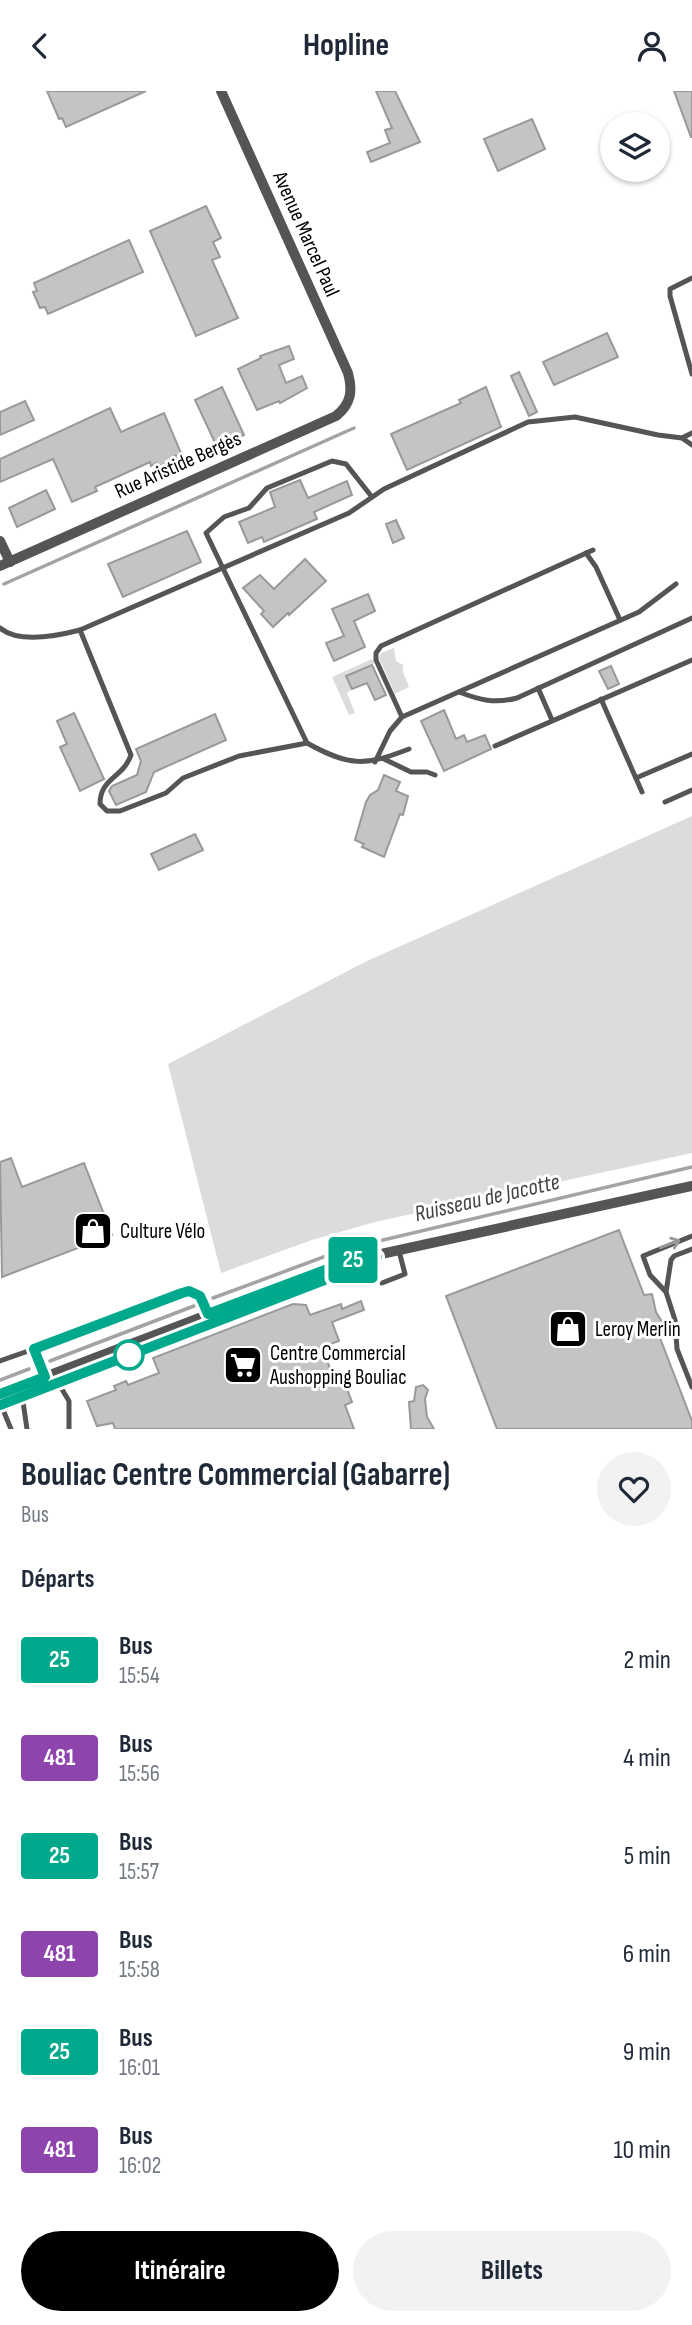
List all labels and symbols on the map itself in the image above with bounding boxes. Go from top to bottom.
street label: Avenue Marcel Paul [267,167,345,300]
street label: Rue Aristide Bergès [111,426,245,504]
water label: Ruisseau de Jacotte [412,1168,562,1228]
shop icon: Culture Vélo [72,1210,114,1252]
place label: Culture Vélo [120,1219,205,1244]
line badge: 25 [322,1237,384,1283]
one-way arrow [658,1237,680,1249]
shop icon: Leroy Merlin [547,1308,589,1350]
place label: Leroy Merlin [595,1317,681,1342]
unlabelled marker [114,1340,144,1370]
place label: Centre Commercial Aushopping Bouliac [269,1341,407,1390]
supermarket icon: Centre Commercial Aushopping Bouliac [222,1344,264,1386]

